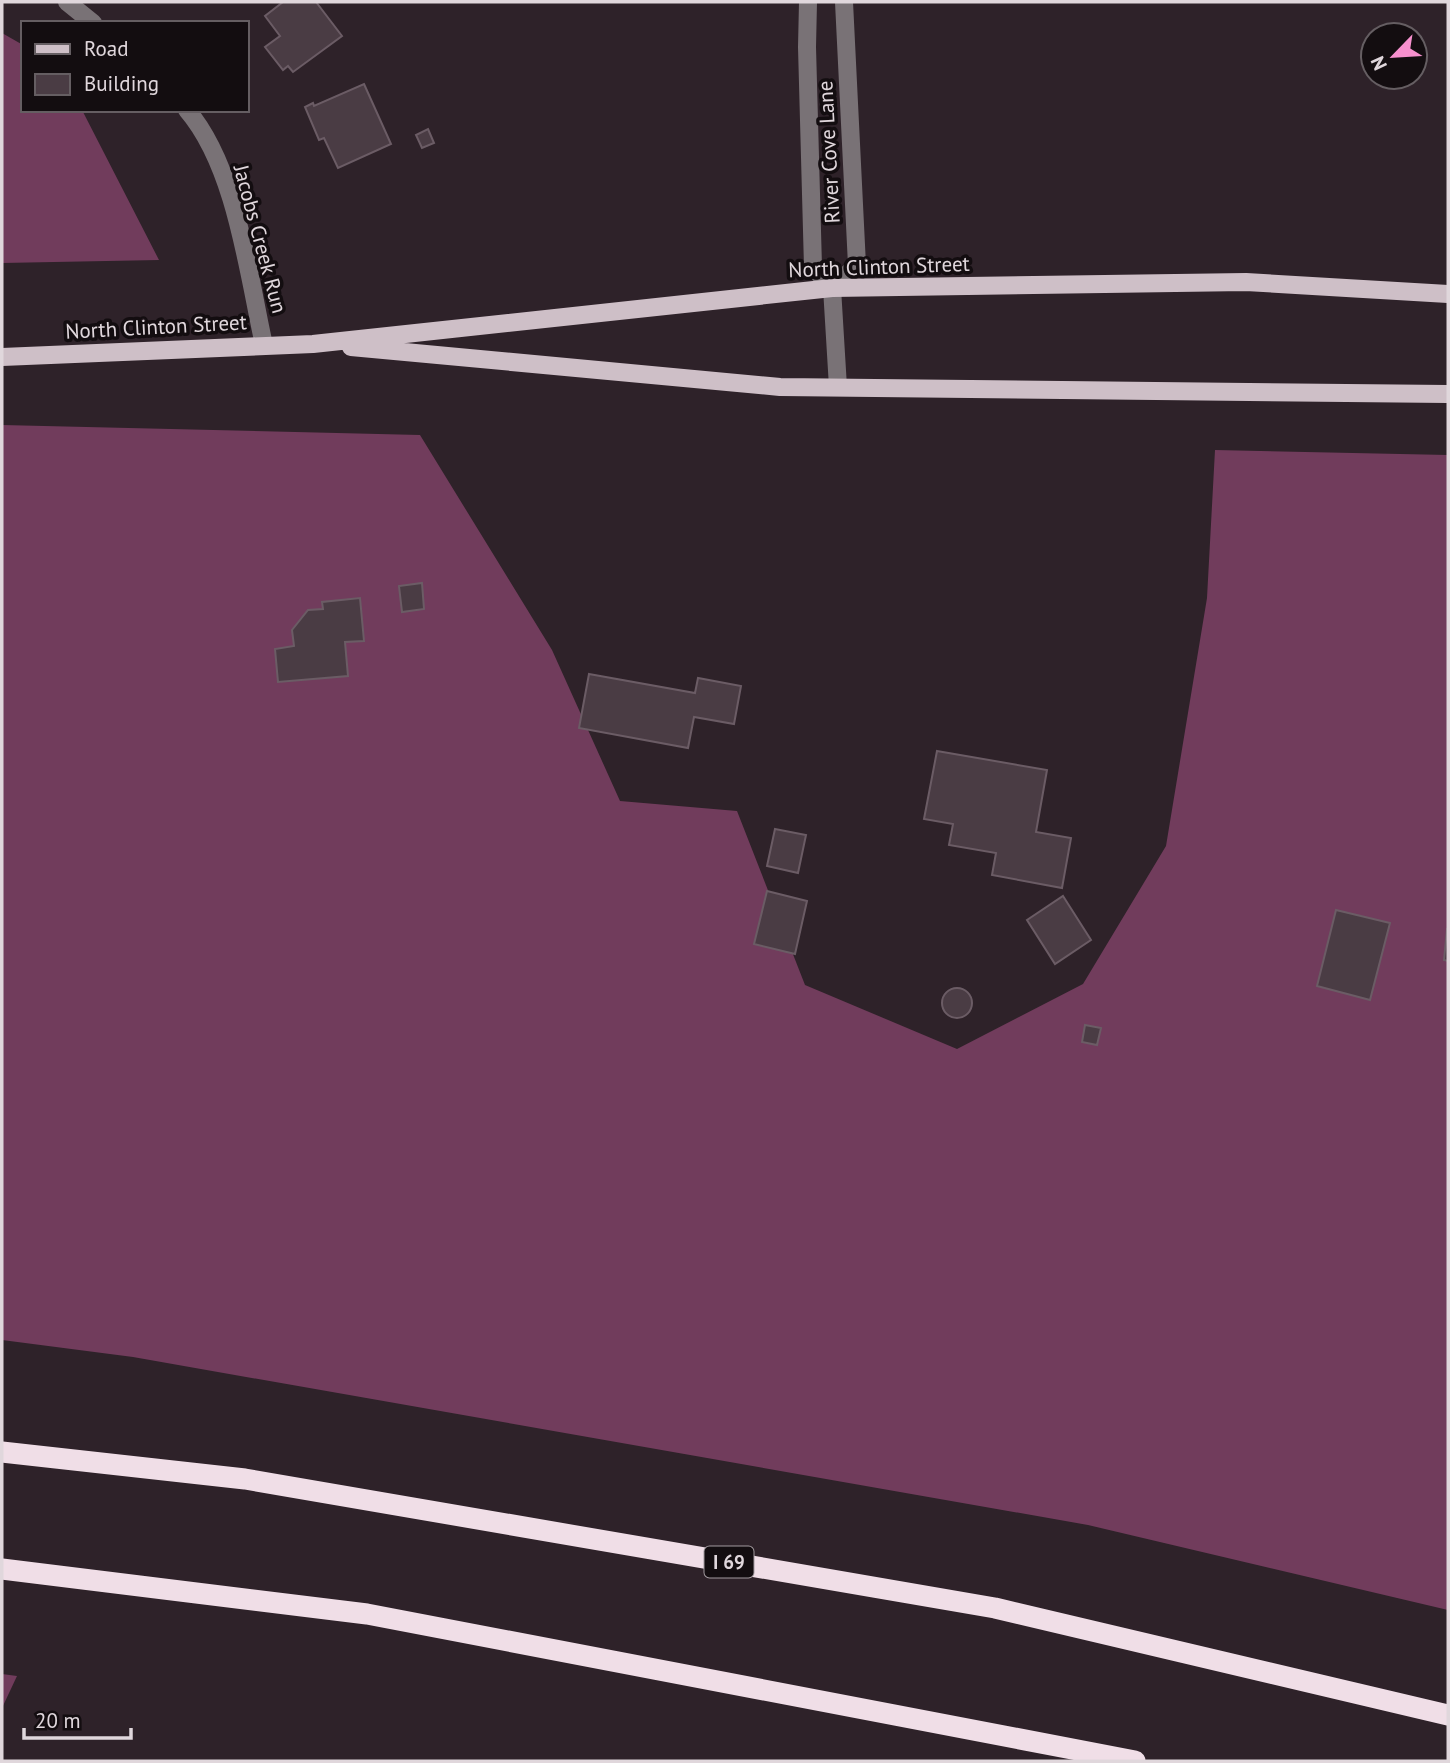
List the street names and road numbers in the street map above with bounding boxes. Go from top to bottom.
street label: River Cove Lane [811,80,846,224]
street label: Jacobs Creek Run [227,161,293,316]
street label: North Clinton Street [788,250,970,283]
street label: North Clinton Street [65,308,247,345]
road number: I 69 [704,1546,754,1578]

